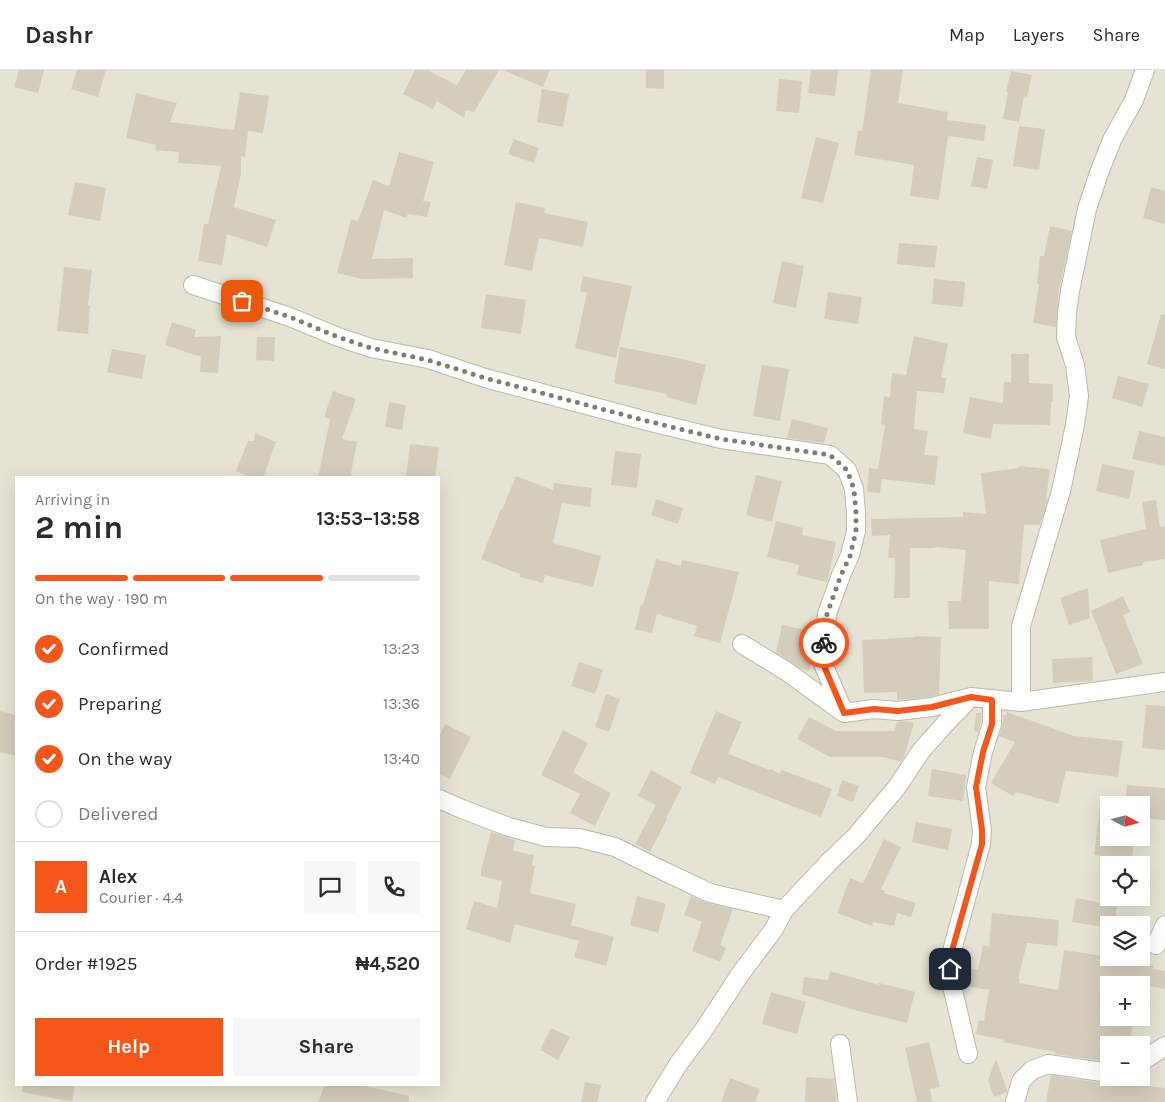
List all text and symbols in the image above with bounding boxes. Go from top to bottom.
text: Dashr [25,21,93,49]
text: Map [949,24,985,46]
text: Layers [1013,24,1065,46]
text: Share [1093,24,1140,46]
pin [221,280,263,322]
icon: bag [228,287,256,315]
text: Arriving in [35,490,110,509]
text: 13:53–13:58 [316,508,420,530]
text: 2 min [35,509,123,546]
text: On the way · 190 m [35,589,168,608]
courier [799,618,849,668]
icon: bike [810,629,838,657]
icon: check [35,635,63,663]
text: Confirmed [78,638,169,660]
text: 13:23 [383,639,420,658]
icon: check [35,690,63,718]
text: Preparing [78,693,161,715]
text: 13:36 [383,694,420,713]
icon: check [35,745,63,773]
text: On the way [78,748,172,770]
text: 13:40 [383,749,420,768]
north arrow [1100,796,1150,846]
map controls [1100,796,1150,1086]
text: Delivered [78,803,158,825]
button: locate [1100,856,1150,906]
button: chat [304,861,356,913]
button: phone [368,861,420,913]
text: Alex [99,866,137,888]
text: A [55,876,67,898]
text: Courier · 4.4 [99,888,183,907]
button: layers [1100,916,1150,966]
pin [929,948,971,990]
text: Order #1925 [35,953,137,975]
text: ₦4,520 [356,953,420,975]
icon: home [936,955,964,983]
button: + [1100,976,1150,1026]
button: Help [35,1018,223,1076]
button: Share [233,1018,420,1076]
button: − [1100,1036,1150,1086]

